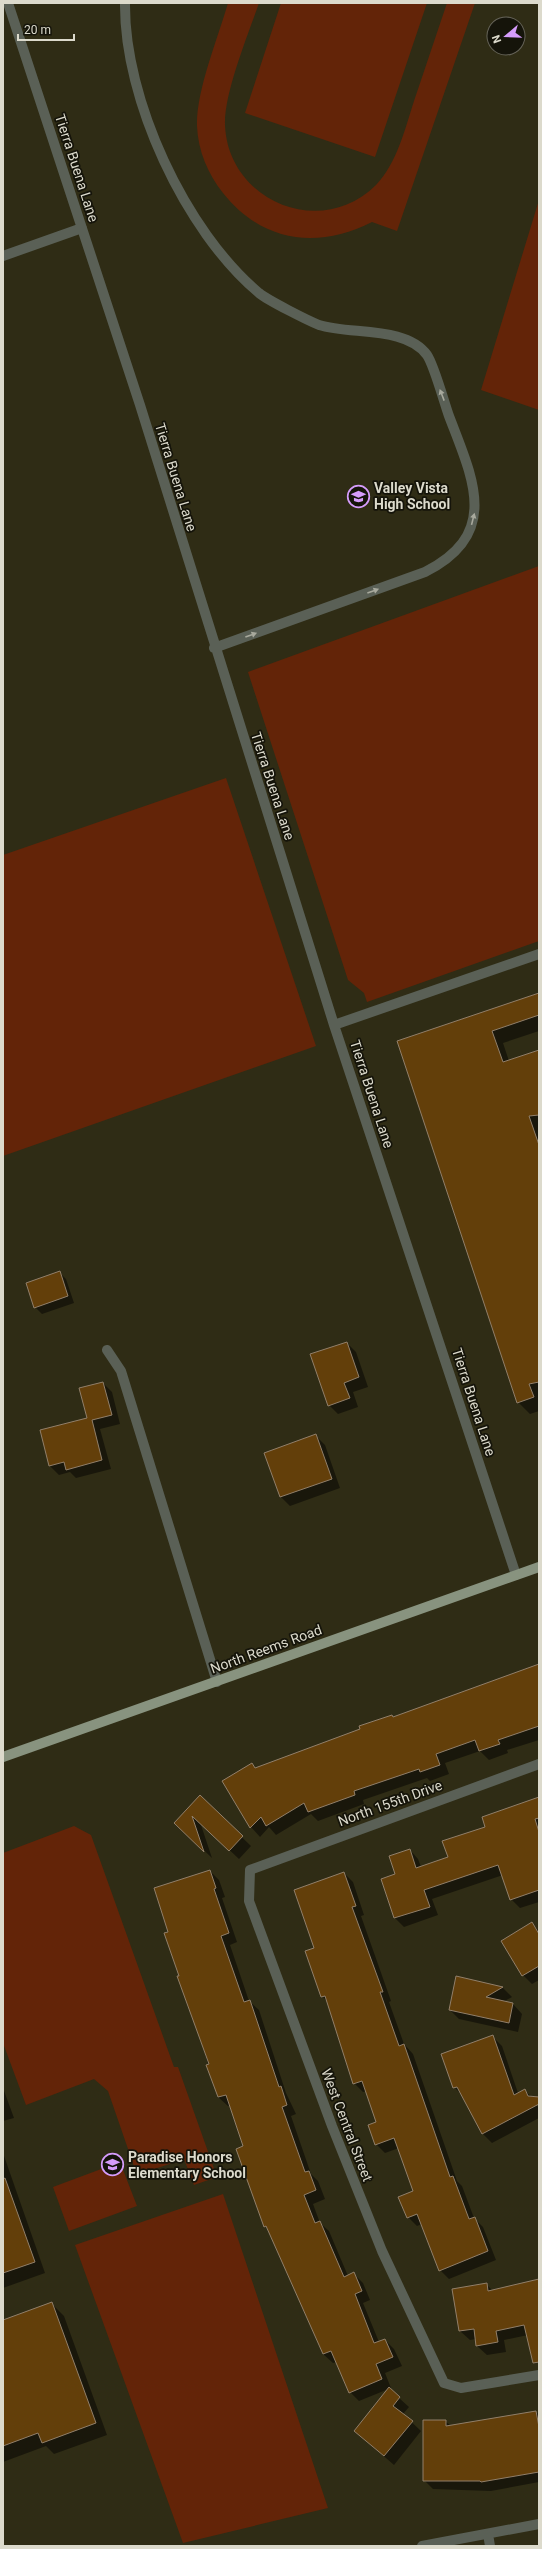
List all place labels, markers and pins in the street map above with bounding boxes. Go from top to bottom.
place label: Valley Vista High School [374,480,450,512]
school or university icon: Valley Vista High School [345,483,371,509]
place label: Paradise Honors Elementary School [128,2149,246,2181]
school or university icon: Paradise Honors Elementary School [100,2152,126,2178]

